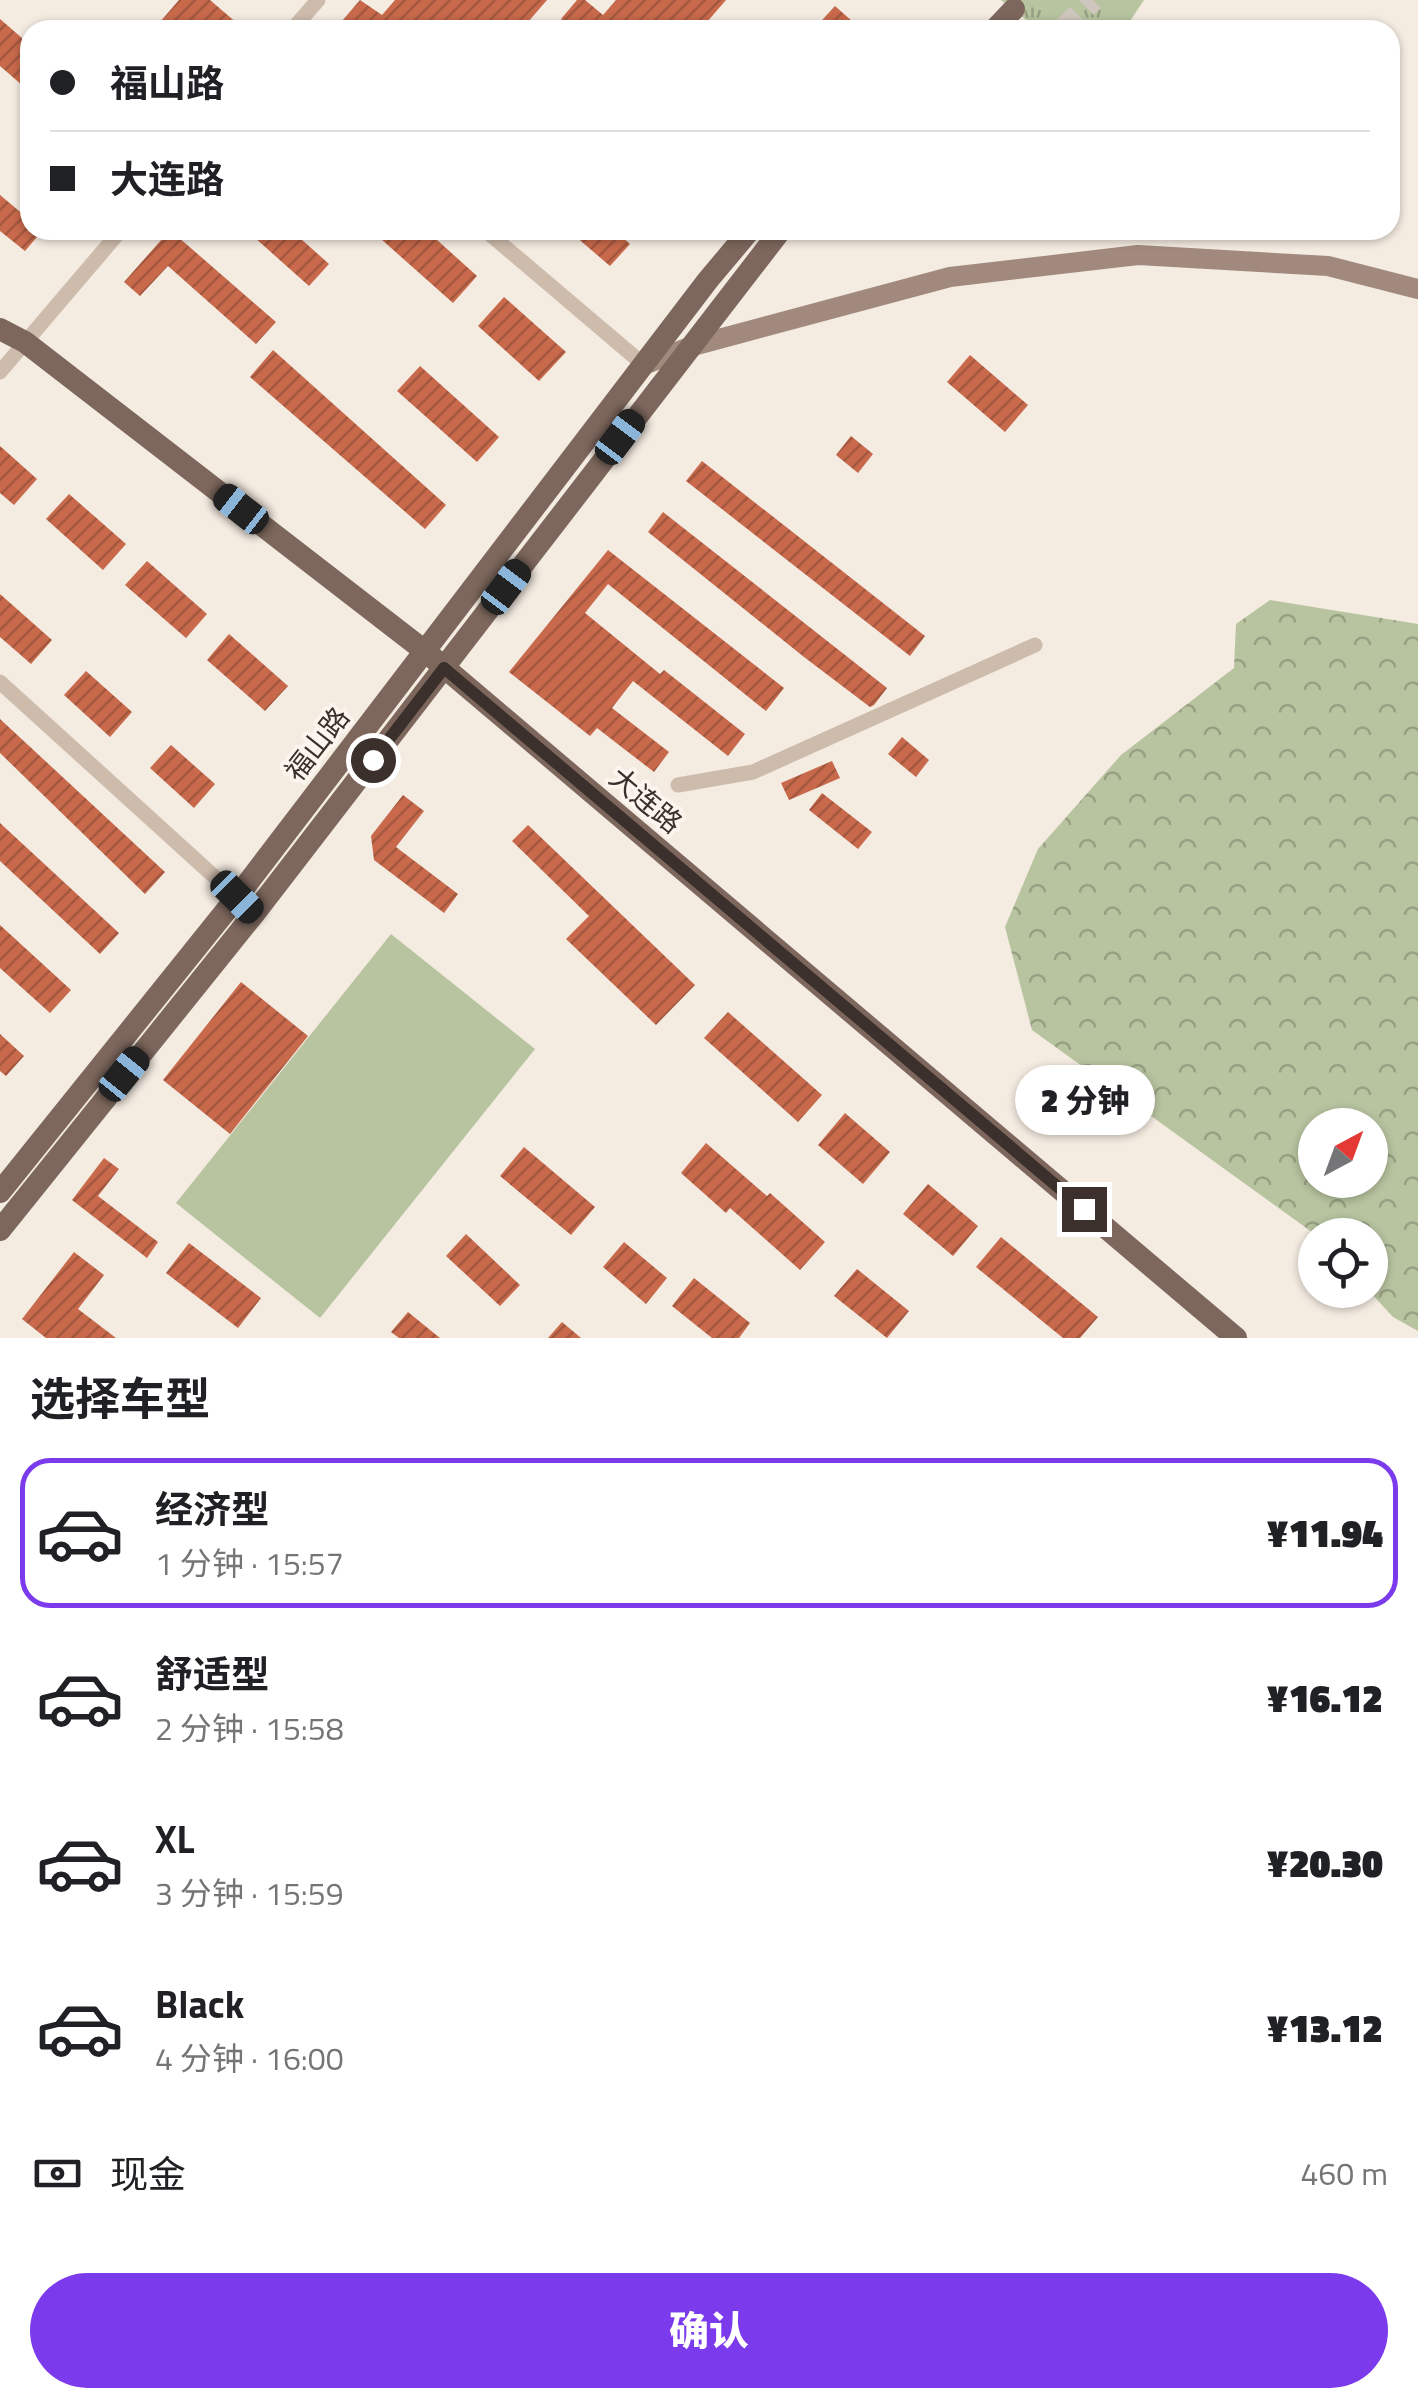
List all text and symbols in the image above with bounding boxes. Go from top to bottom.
text: 福山路 [110,54,224,112]
text: 大连路 [110,150,224,208]
car [590,404,650,470]
car [208,479,274,539]
car [476,554,536,620]
street label: 福山路 [274,697,359,790]
route start [351,738,396,783]
street label: 大连路 [600,756,692,843]
car [205,865,269,929]
car [93,1041,155,1107]
callout: 2 分钟 [1014,1064,1154,1134]
text: 2 分钟 [1041,1076,1129,1124]
north arrow [1298,1108,1388,1198]
map controls [1298,1108,1388,1308]
route end [1062,1187,1107,1232]
button: locate [1298,1218,1388,1308]
text: 选择车型 [30,1364,210,1432]
text: 经济型 [155,1480,269,1538]
icon: car [35,1488,125,1578]
text: ¥11.94 [1267,1504,1383,1562]
text: 1 分钟 · 15:57 [155,1539,344,1587]
text: 舒适型 [155,1645,269,1703]
icon: car [35,1653,125,1743]
text: ¥16.12 [1267,1669,1383,1727]
text: 2 分钟 · 15:58 [155,1704,344,1752]
text: XL [155,1810,195,1868]
icon: car [35,1818,125,1908]
text: ¥20.30 [1267,1834,1383,1892]
text: 3 分钟 · 15:59 [155,1869,344,1917]
text: Black [155,1975,244,2033]
icon: car [35,1983,125,2073]
text: ¥13.12 [1267,1999,1383,2057]
text: 4 分钟 · 16:00 [155,2034,344,2082]
text: 现金 [110,2145,186,2203]
icon: cash [30,2146,85,2201]
text: 460 m [1300,2149,1388,2197]
button: 确认 [30,2273,1388,2388]

